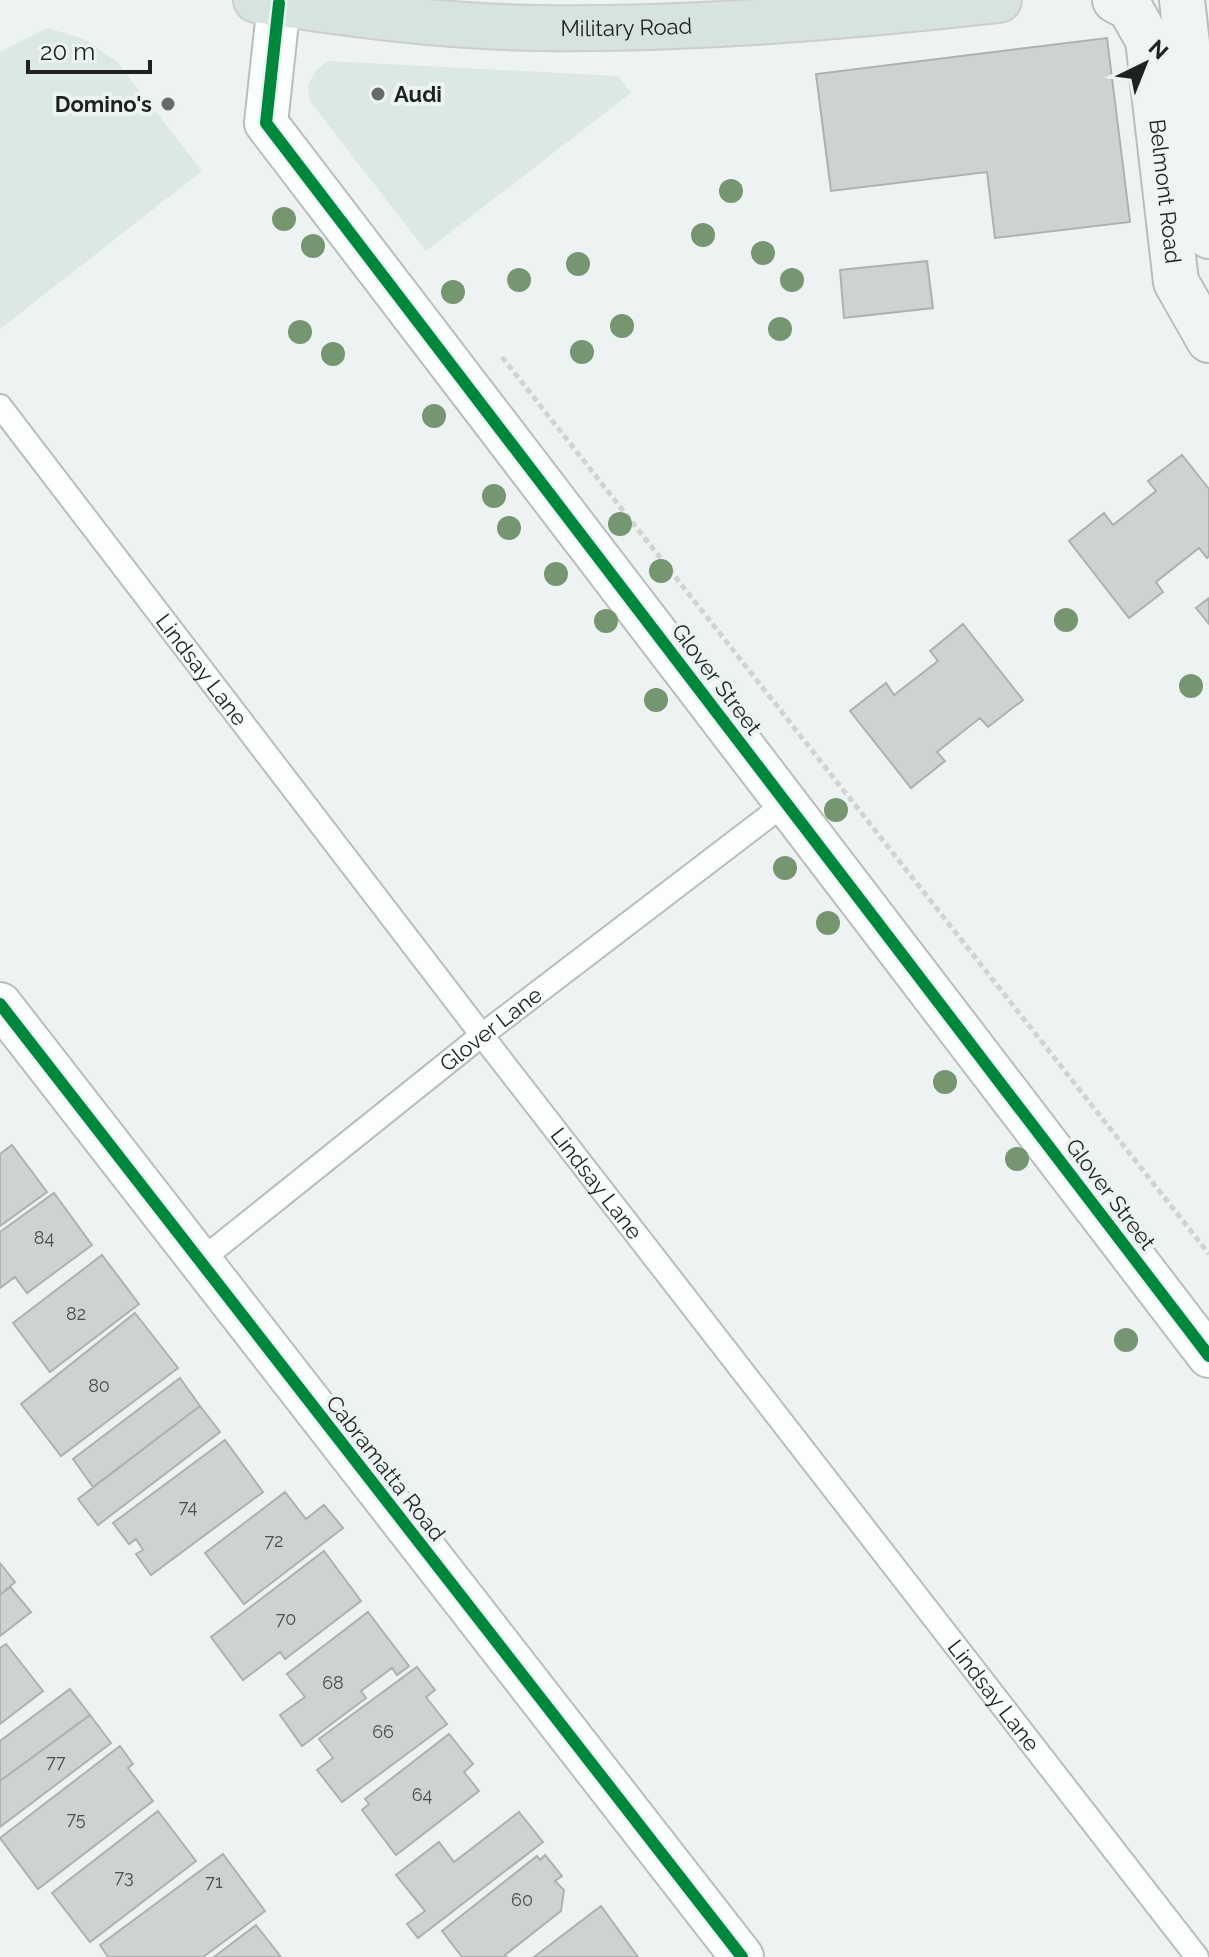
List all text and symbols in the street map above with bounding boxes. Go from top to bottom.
street label: Military Road [561,12,693,41]
scale bar [28,24,150,74]
north arrow [1105,24,1185,104]
text: N [1144,34,1174,65]
text: 20 m [40,37,95,66]
place label: Audi [394,81,442,107]
marker: Audi [369,85,387,103]
place label: Domino's [55,91,152,117]
marker: Domino's [159,95,177,113]
street label: Belmont Road [1144,118,1187,265]
street label: Lindsay Lane [151,608,253,731]
street label: Glover Street [667,618,768,740]
street label: Glover Lane [434,981,547,1077]
street label: Lindsay Lane [545,1122,648,1244]
street label: Glover Street [1061,1133,1162,1255]
house number: 84 [34,1227,54,1248]
house number: 82 [66,1303,86,1324]
house number: 80 [88,1375,110,1396]
street label: Cabramatta Road [321,1390,451,1546]
house number: 74 [179,1496,197,1517]
house number: 72 [264,1530,284,1551]
house number: 70 [276,1608,296,1629]
street label: Lindsay Lane [943,1634,1045,1756]
house number: 68 [322,1672,344,1693]
house number: 66 [372,1721,394,1742]
house number: 77 [46,1751,66,1772]
house number: 64 [412,1784,433,1805]
house number: 75 [66,1808,86,1829]
house number: 73 [114,1866,134,1887]
house number: 71 [205,1871,223,1892]
house number: 60 [511,1889,533,1910]

